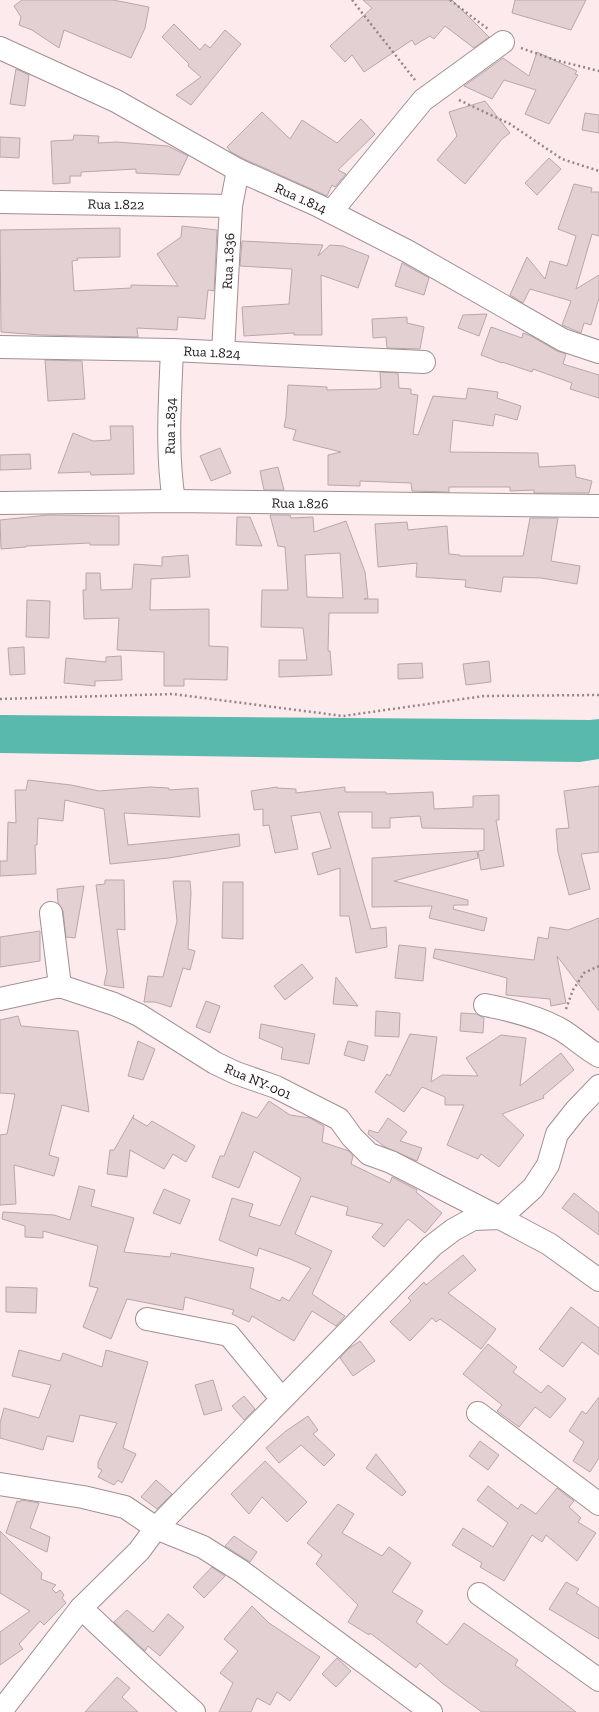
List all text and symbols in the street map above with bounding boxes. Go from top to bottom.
street label: Rua 1.814 [272,179,330,218]
street label: Rua 1.822 [87,196,145,213]
street label: Rua 1.836 [219,232,238,290]
street label: Rua 1.824 [183,343,241,363]
street label: Rua 1.834 [162,397,180,455]
street label: Rua 1.826 [271,495,329,512]
street label: Rua NY-001 [222,1060,294,1103]

